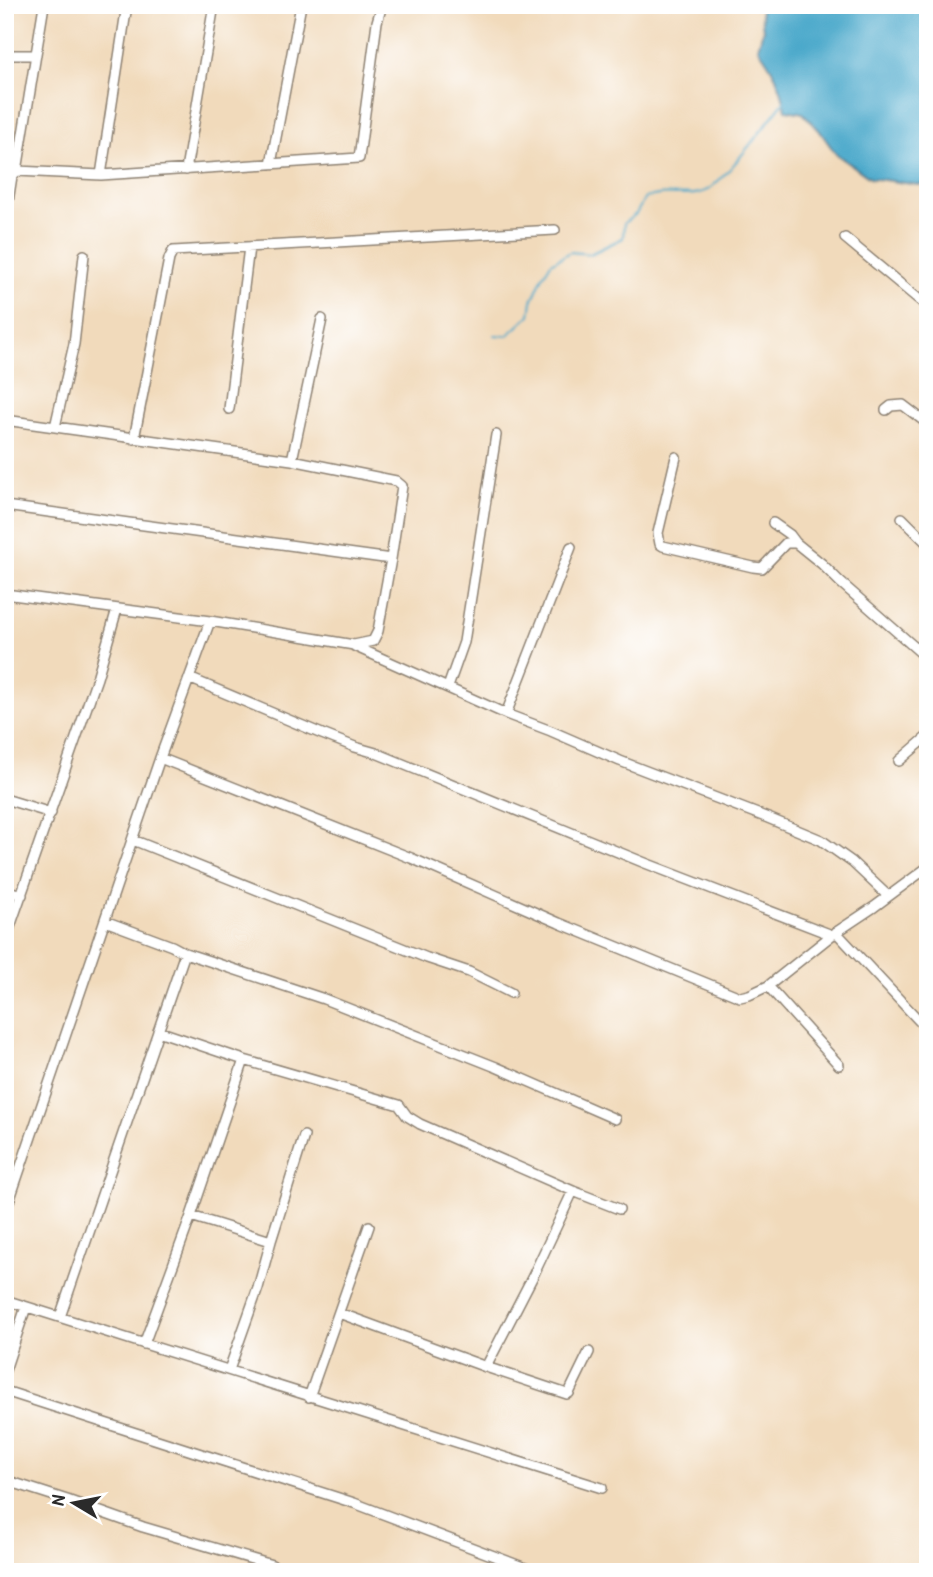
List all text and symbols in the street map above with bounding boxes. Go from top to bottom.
north arrow [38,1468,108,1538]
text: N [44,1493,71,1507]

